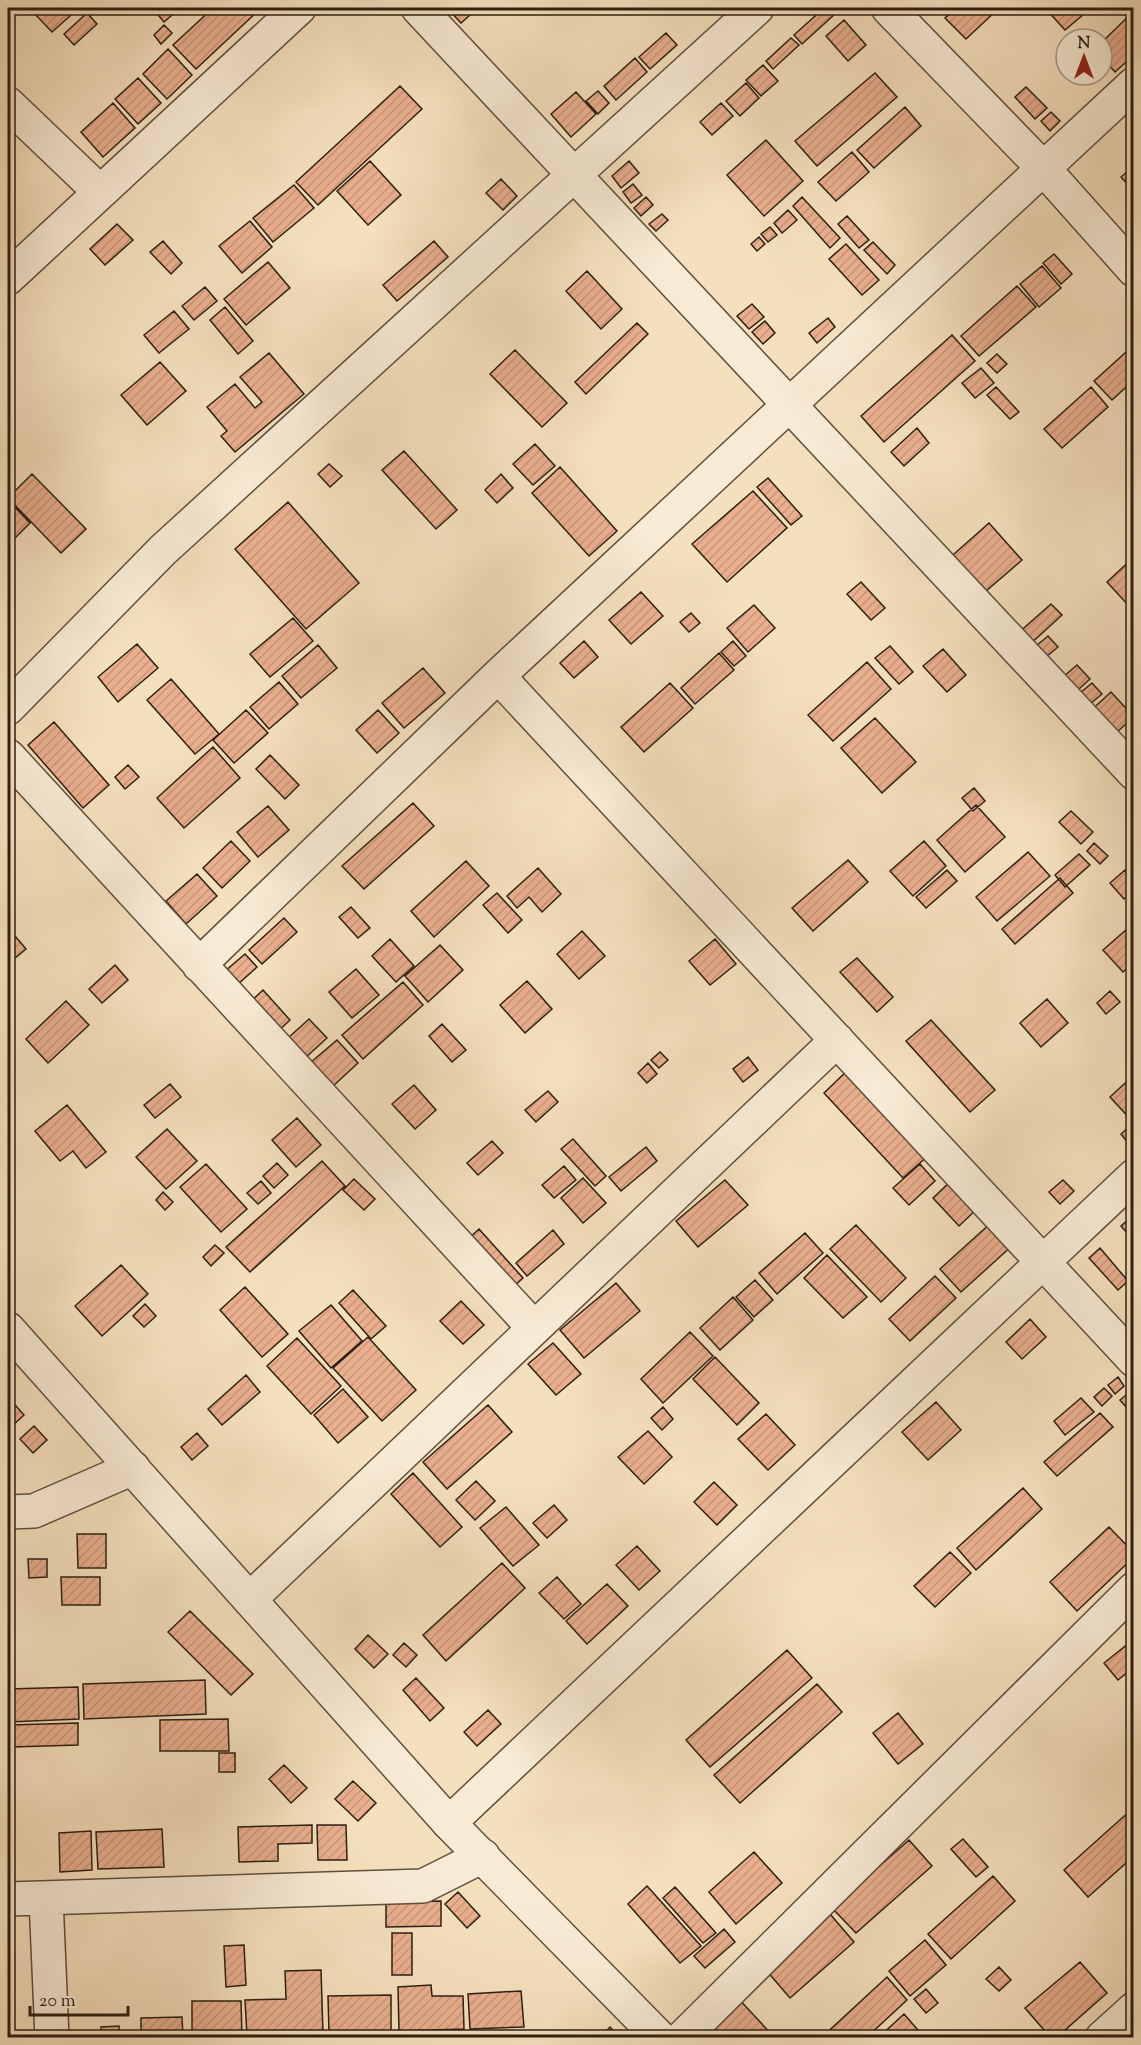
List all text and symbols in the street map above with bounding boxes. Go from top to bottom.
north arrow [1054,27,1114,87]
text: N [1078,33,1091,56]
scale bar [30,1979,128,2017]
text: 20 m [39,1989,76,2015]

